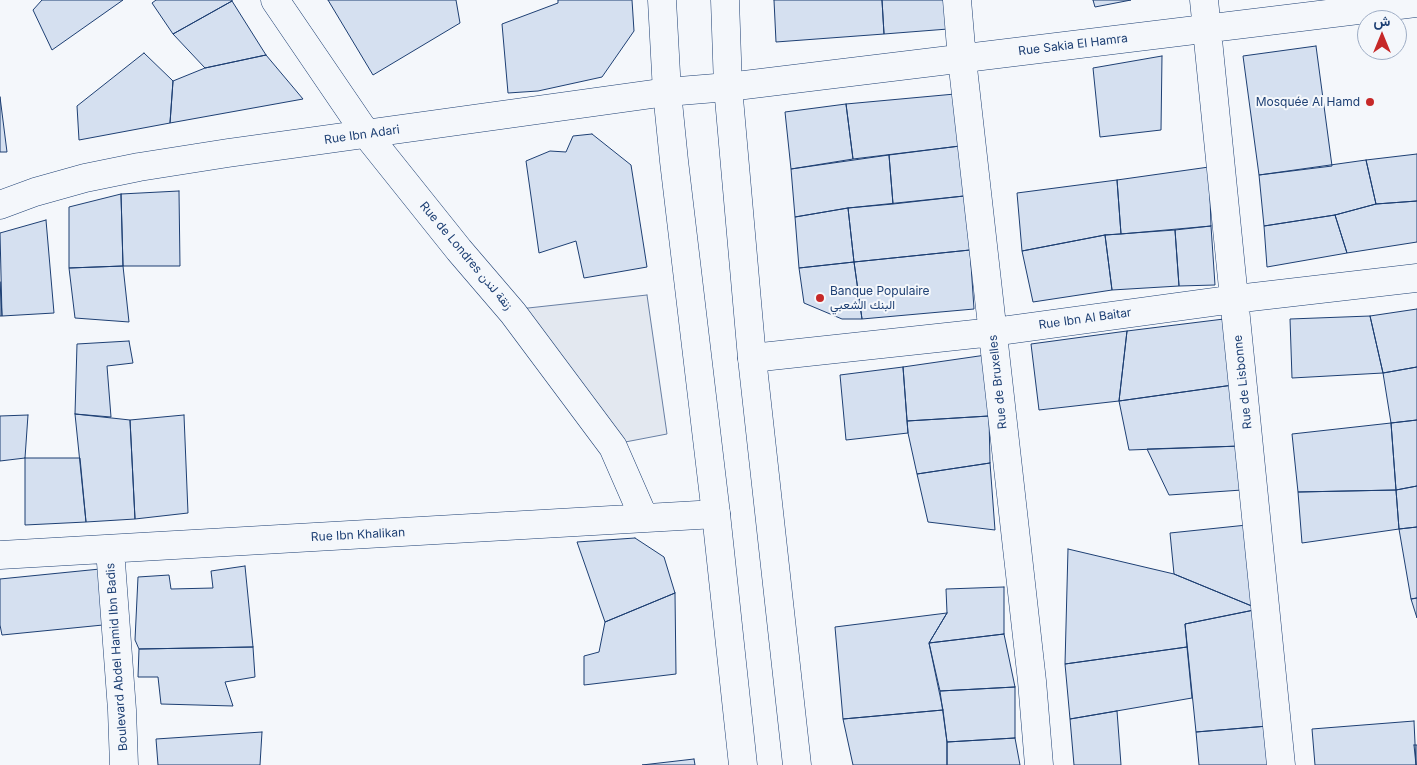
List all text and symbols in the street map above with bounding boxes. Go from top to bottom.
north arrow [1357,10,1407,60]
text: ش [1374,12,1390,29]
street label: Rue Sakia El Hamra [1017,31,1129,59]
place label: Mosquée Al Hamd [1256,95,1360,109]
marker: Mosquée Al Hamd [1364,96,1376,108]
street label: Rue Ibn Adari [323,123,401,147]
street label: Rue de Londres زنقة لندن [417,199,515,313]
place label: Banque Populaire البنك الشعبي [830,284,930,312]
marker: Banque Populaire البنك الشعبي [814,292,826,304]
street label: Rue Ibn Al Baitar [1038,305,1132,333]
street label: Rue de Bruxelles [986,334,1010,430]
street label: Rue de Lisbonne [1231,334,1255,430]
street label: Rue Ibn Khalikan [311,525,405,545]
street label: Boulevard Abdel Hamid Ibn Badis [103,562,131,752]

